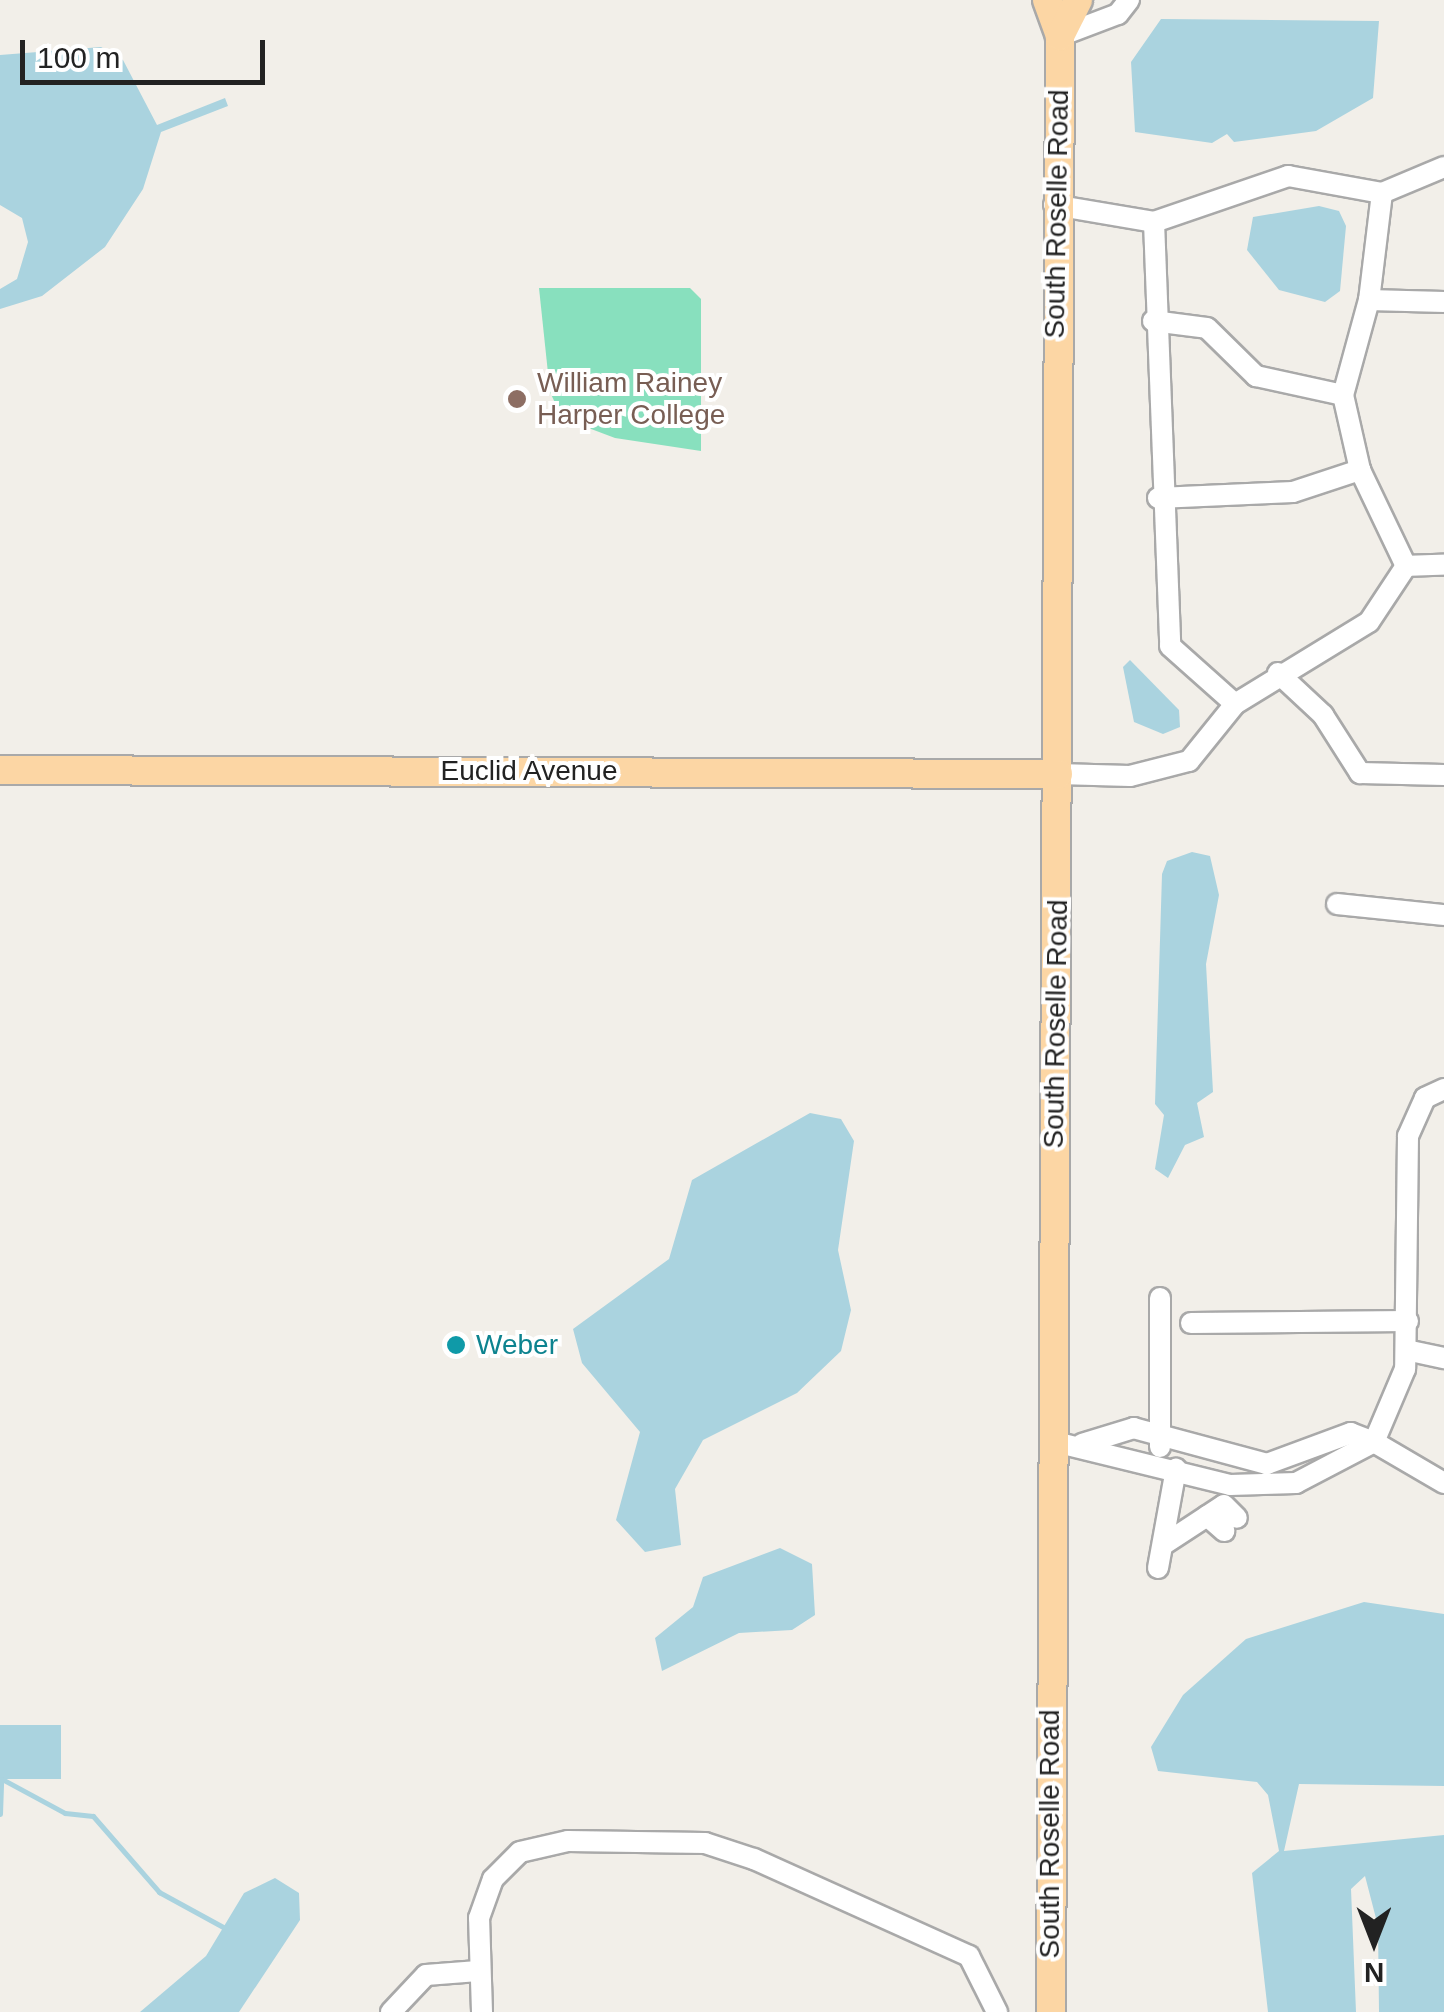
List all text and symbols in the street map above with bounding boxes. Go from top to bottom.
scale bar [25,20,270,82]
text: 100 m [37,41,120,74]
street label: South Roselle Road [1038,89,1076,339]
place label: William Rainey Harper College [537,366,725,432]
marker: William Rainey Harper College [506,388,528,410]
street label: Euclid Avenue [440,754,618,788]
street label: South Roselle Road [1037,899,1075,1149]
place label: Weber [476,1328,558,1362]
marker: Weber [445,1334,467,1356]
street label: South Roselle Road [1033,1709,1067,1959]
north arrow [1324,1892,1424,1992]
text: N [1364,1957,1384,1988]

